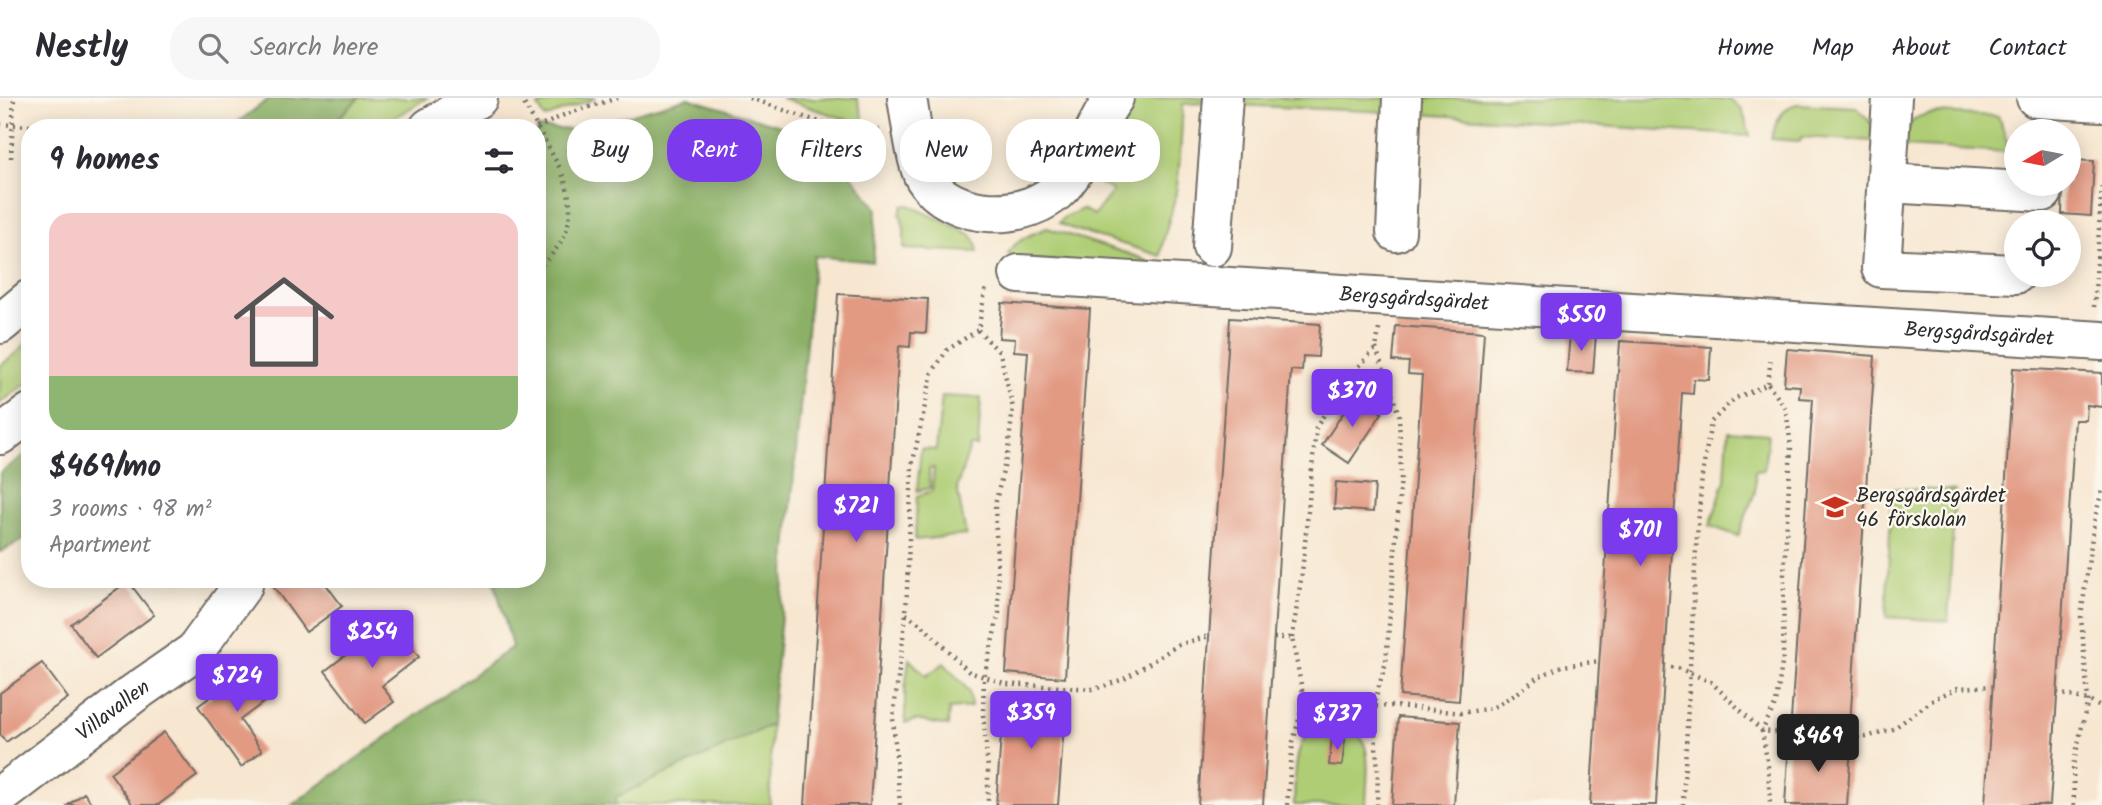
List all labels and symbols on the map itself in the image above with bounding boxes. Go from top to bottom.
north arrow [2004,119,2081,196]
street label: Bergsgårdsgärdet [1338,279,1491,321]
pin: $550 [1540,294,1622,353]
street label: Bergsgårdsgärdet [1903,314,2056,356]
pin: $370 [1311,370,1393,429]
place label: Bergsgårdsgärdet 46 förskolan [1856,480,2007,537]
pin: $721 [815,484,897,544]
school or university icon: Bergsgårdsgärdet 46 förskolan [1820,492,1850,522]
pin: $701 [1599,508,1681,568]
pin: $254 [331,610,413,670]
pin: $724 [196,654,278,714]
street label: Villavallen [69,672,158,750]
pin: $359 [990,692,1072,751]
pin: $737 [1296,692,1378,752]
pin: $469 [1777,714,1859,774]

